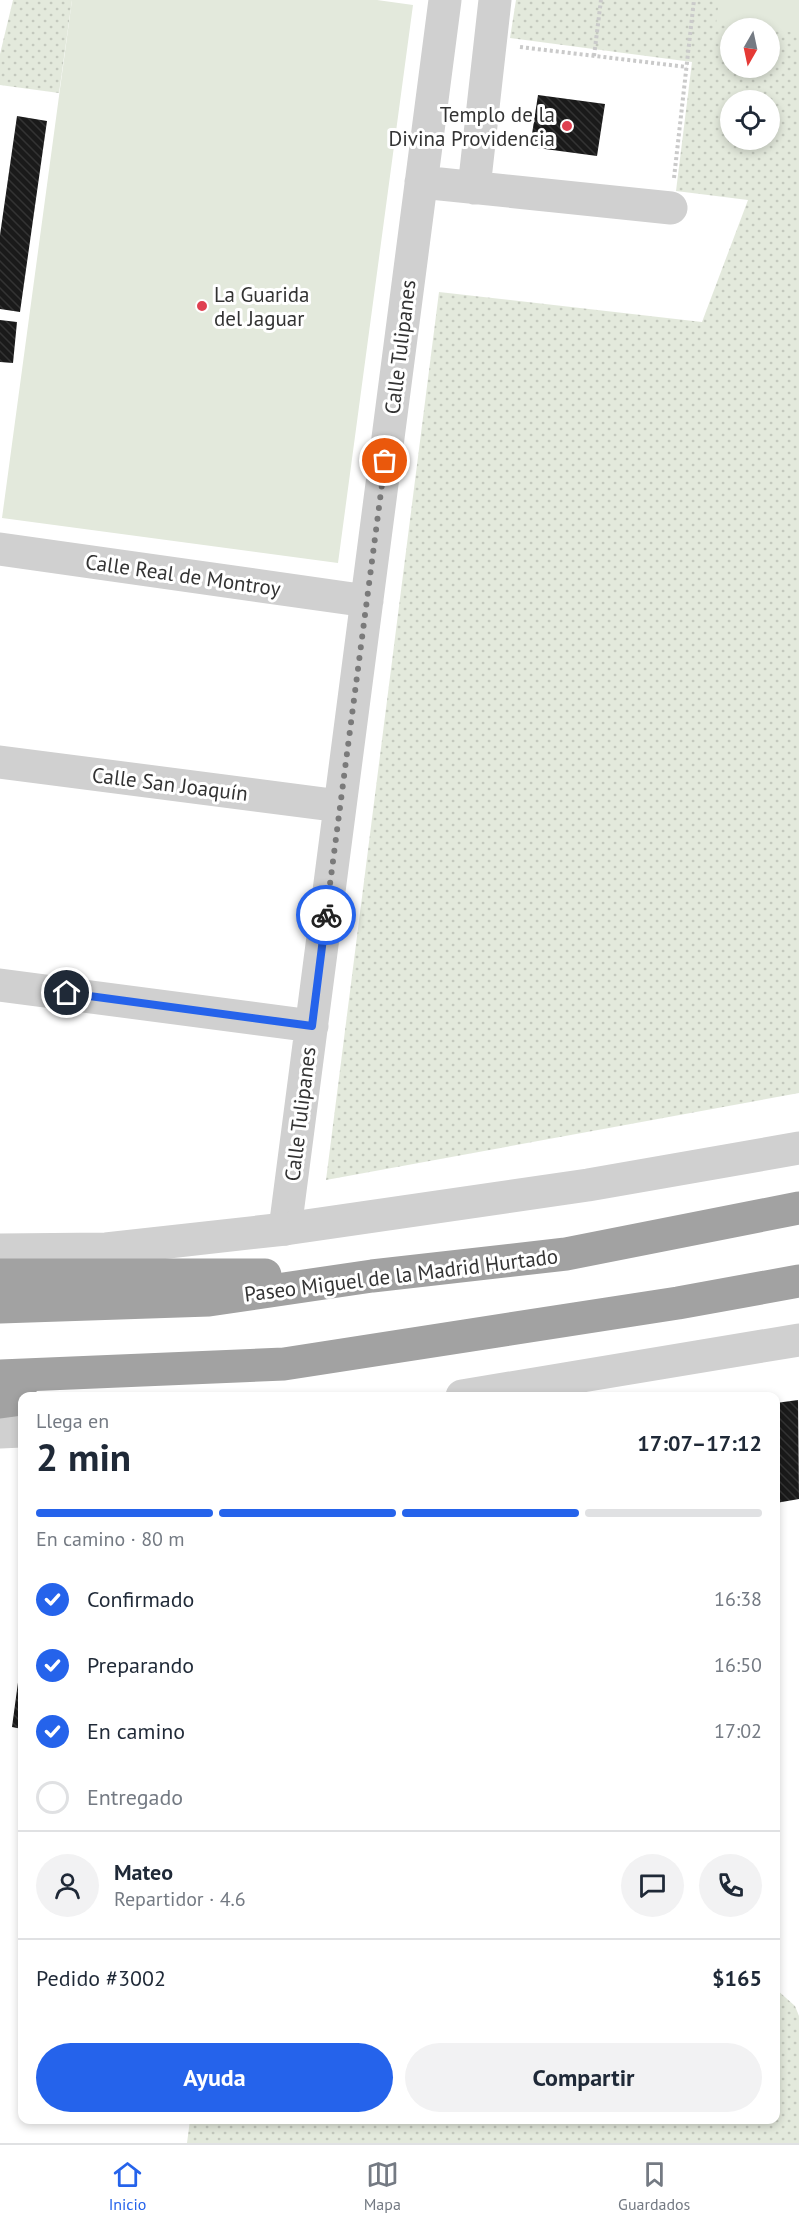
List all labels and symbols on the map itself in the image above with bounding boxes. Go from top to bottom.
north arrow [720,18,780,78]
place label: Templo de la Divina Providencia [389,101,555,152]
marker: Templo de la Divina Providencia [560,119,574,133]
street label: Calle Tulipanes [378,278,422,416]
place label: La Guarida del Jaguar [214,281,310,332]
marker: La Guarida del Jaguar [195,299,209,313]
pin [359,435,410,486]
street label: Calle Real de Montroy [84,548,283,602]
street label: Calle San Joaquín [91,761,249,807]
courier [296,885,356,945]
pin [41,967,92,1018]
street label: Calle Tulipanes [278,1045,322,1183]
street label: Paseo Miguel de la Madrid Hurtado [243,1242,559,1308]

